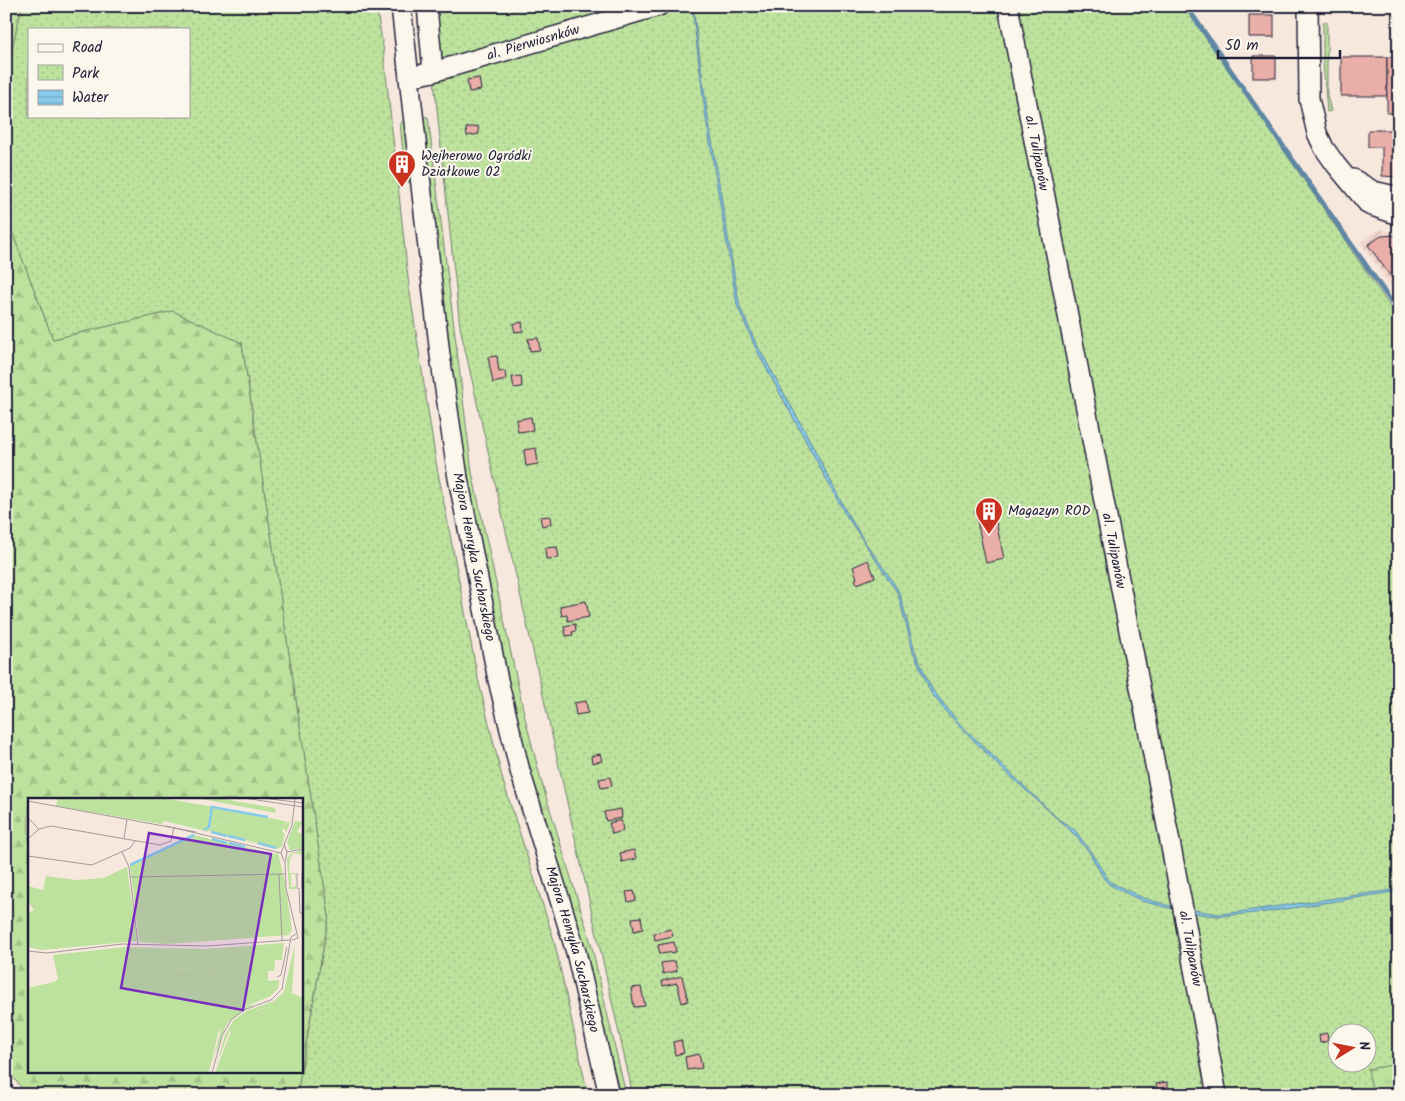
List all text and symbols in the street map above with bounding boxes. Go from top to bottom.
street label: al. Pierwiosnków [484,19,583,67]
legend [28,28,190,118]
scale bar [1218,28,1340,60]
text: 50 m [1225,34,1259,58]
text: Road [72,36,103,60]
text: Park [72,62,100,86]
text: Water [72,86,109,110]
street label: al. Tulipanów [1018,114,1055,193]
place label: Wejherowo Ogródki Działkowe 02 [421,145,532,183]
building icon: Wejherowo Ogródki Działkowe 02 [387,149,417,188]
street label: Majora Henryka Sucharskiego [446,471,501,643]
building icon: Magazyn ROD [974,496,1004,535]
place label: Magazyn ROD [1008,500,1090,522]
street label: al. Tulipanów [1096,511,1132,591]
inset map [28,798,302,1074]
street label: Majora Henryka Sucharskiego [539,863,605,1035]
street label: al. Tulipanów [1173,909,1208,989]
north arrow [1328,1024,1378,1074]
text: N [1352,1040,1375,1052]

